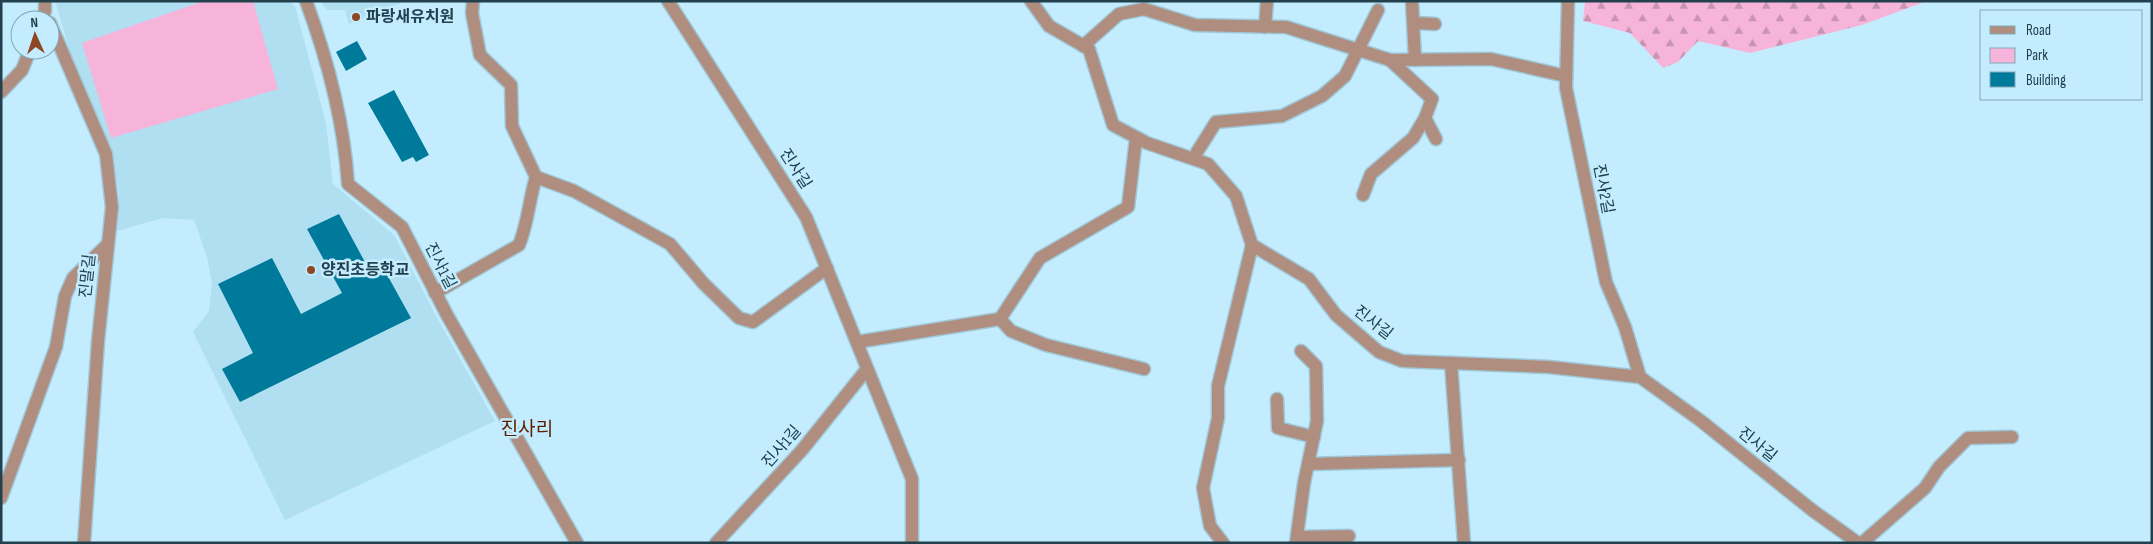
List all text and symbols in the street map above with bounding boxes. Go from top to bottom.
place label: 파랑새유치원 [366,8,454,27]
north arrow [10,10,60,60]
legend [1980,10,2143,100]
marker: 파랑새유치원 [350,11,362,23]
text: N [30,14,39,31]
text: Road [2026,21,2051,40]
text: Park [2026,46,2048,65]
text: Building [2026,71,2066,90]
street label: 진사길 [775,145,815,193]
street label: 진사2길 [1589,162,1617,216]
street label: 진사1길 [420,240,460,292]
street label: 진말길 [76,253,100,299]
place label: 양진초등학교 [321,260,410,280]
marker: 양진초등학교 [305,264,317,276]
street label: 진사길 [1350,302,1396,344]
district label: 진사리 [501,418,553,441]
street label: 진사1길 [759,422,805,472]
street label: 진사길 [1734,424,1780,466]

